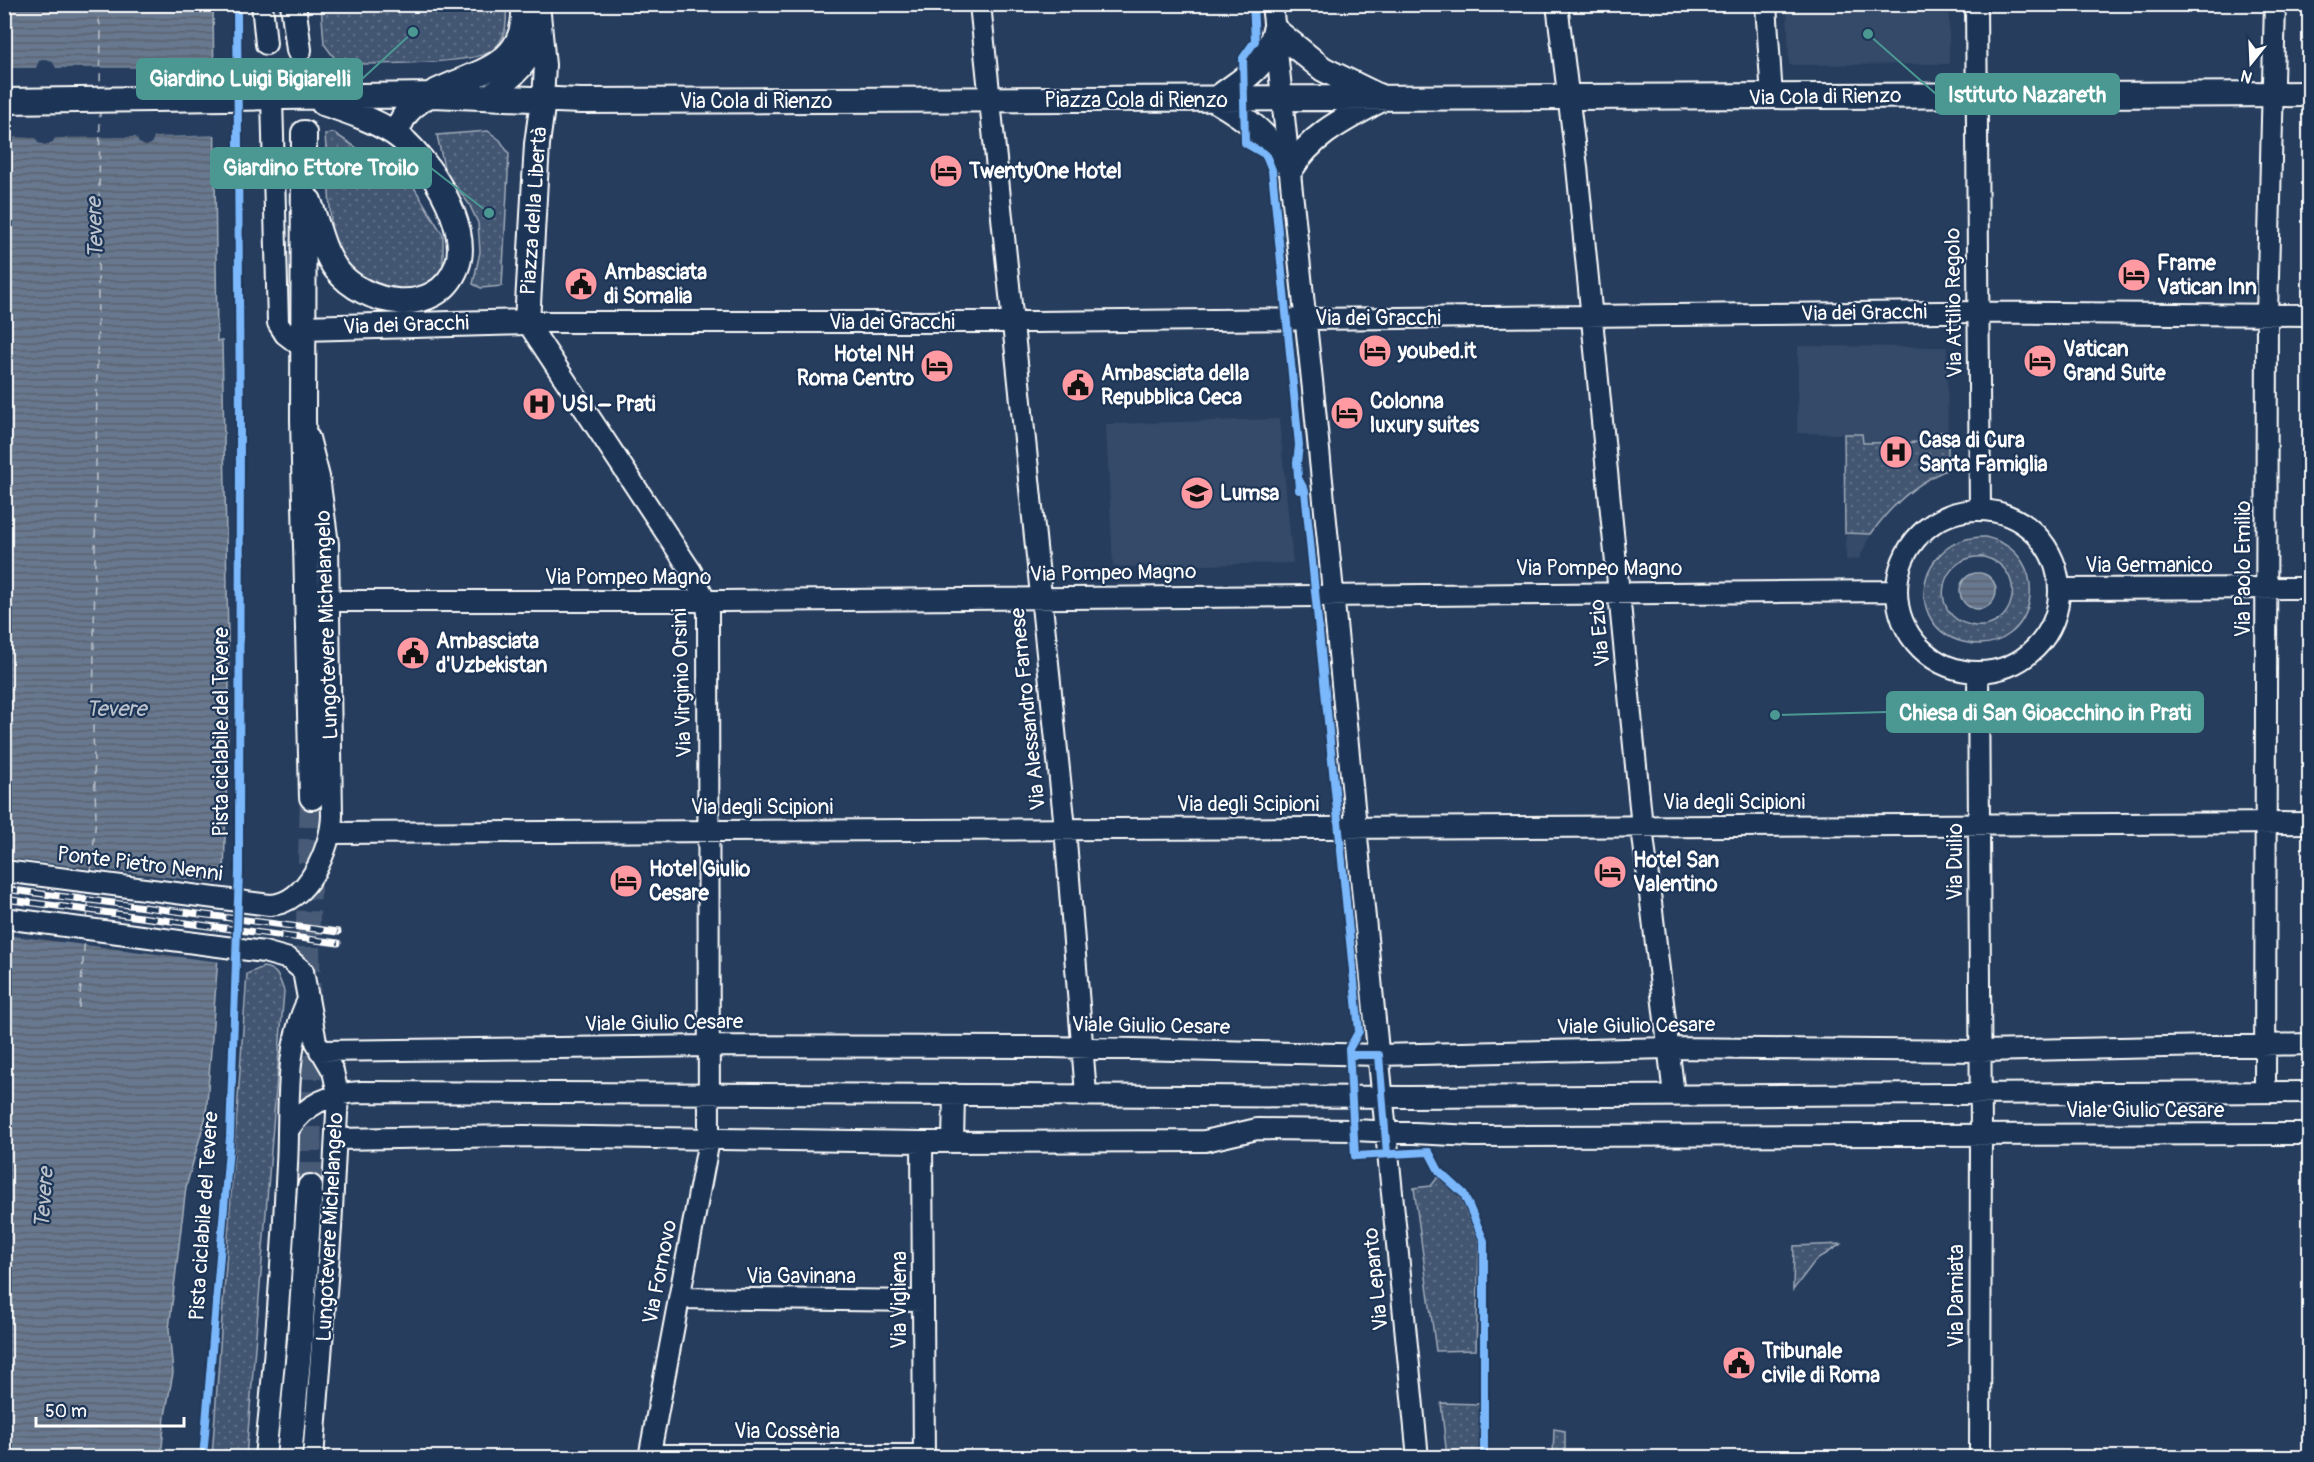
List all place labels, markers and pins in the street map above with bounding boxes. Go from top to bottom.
callout: Giardino Luigi Bigiarelli [137,59,362,99]
callout: Istituto Nazareth [1936,74,2119,114]
callout: Giardino Ettore Troilo [211,148,431,188]
hotel icon: TwentyOne Hotel [928,153,964,189]
place label: TwentyOne Hotel [968,158,1122,185]
place label: Frame Vatican Inn [2157,250,2257,301]
hotel icon: Frame Vatican Inn [2116,257,2152,293]
place label: Ambasciata di Somalia [604,259,707,310]
public building icon: Ambasciata di Somalia [563,266,599,302]
hotel icon: youbed.it [1357,333,1393,369]
place label: Vatican Grand Suite [2063,336,2166,387]
place label: youbed.it [1397,338,1477,365]
place label: Hotel NH Roma Centro [797,341,915,392]
hotel icon: Vatican Grand Suite [2022,343,2058,379]
hotel icon: Hotel NH Roma Centro [919,348,955,384]
place label: Ambasciata della Repubblica Ceca [1101,360,1249,411]
public building icon: Ambasciata della Repubblica Ceca [1060,367,1096,403]
hospital icon: USI – Prati [521,386,557,422]
place label: Colonna luxury suites [1370,388,1480,439]
place label: USI – Prati [562,391,656,418]
hotel icon: Colonna luxury suites [1329,395,1365,431]
place label: Casa di Cura Santa Famiglia [1919,427,2048,478]
hospital icon: Casa di Cura Santa Famiglia [1878,434,1914,470]
school or university icon: Lumsa [1179,475,1215,511]
place label: Lumsa [1220,480,1280,507]
place label: Ambasciata d'Uzbekistan [436,628,547,679]
public building icon: Ambasciata d'Uzbekistan [395,635,431,671]
callout: Chiesa di San Gioacchino in Prati [1887,692,2203,732]
place label: Hotel San Valentino [1633,847,1719,898]
hotel icon: Hotel San Valentino [1592,854,1628,890]
place label: Hotel Giulio Cesare [649,856,751,907]
hotel icon: Hotel Giulio Cesare [608,863,644,899]
place label: Tribunale civile di Roma [1761,1338,1880,1389]
public building icon: Tribunale civile di Roma [1721,1345,1757,1381]

